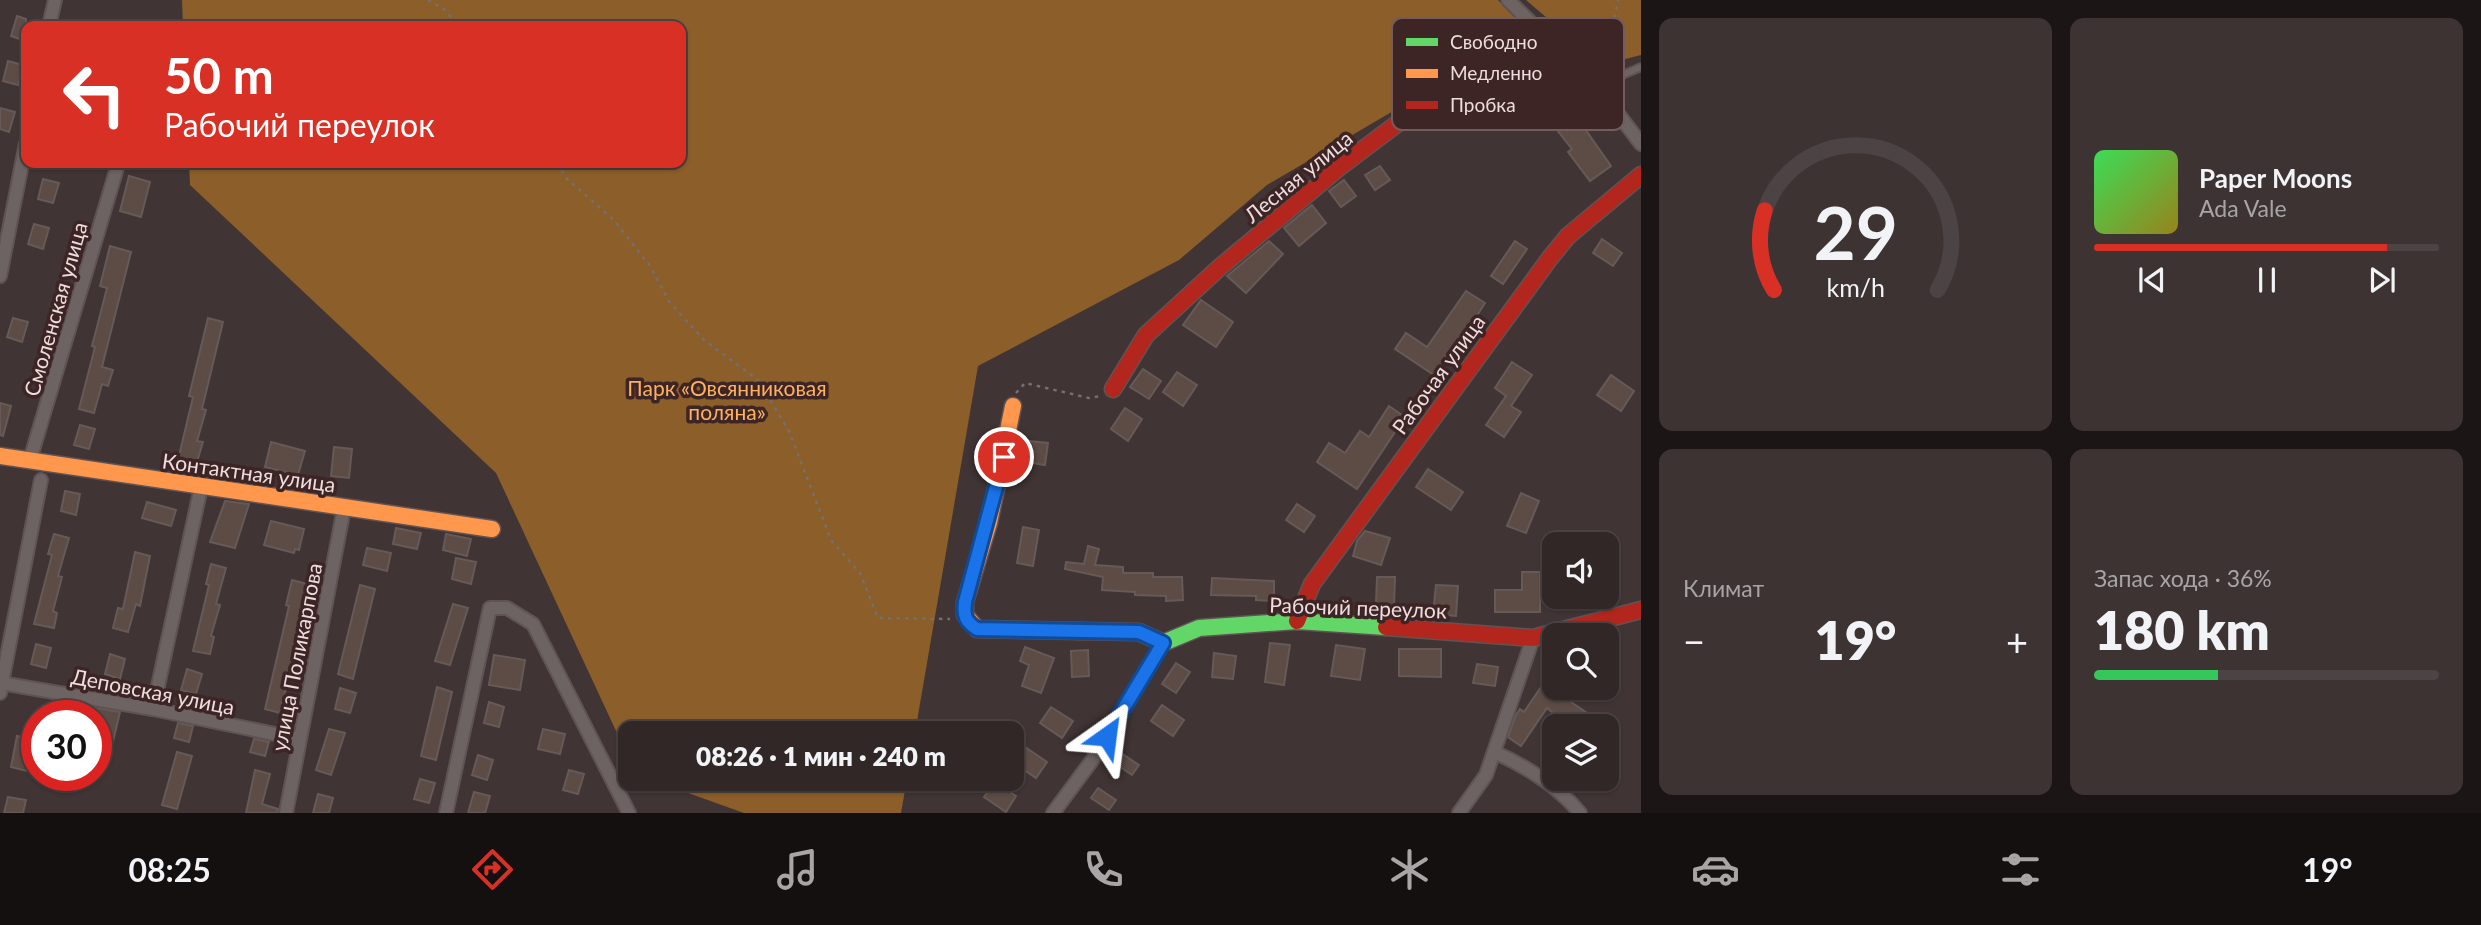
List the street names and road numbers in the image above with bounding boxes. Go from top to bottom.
street label: Лесная улица [1238,125,1357,228]
street label: Смоленская улица [18,219,92,399]
street label: Рабочая улица [1386,310,1490,438]
street label: Контактная улица [161,447,337,497]
street label: улица Поликарпова [265,561,327,753]
street label: Рабочий переулок [1269,591,1447,623]
street label: Деповская улица [69,663,237,719]

